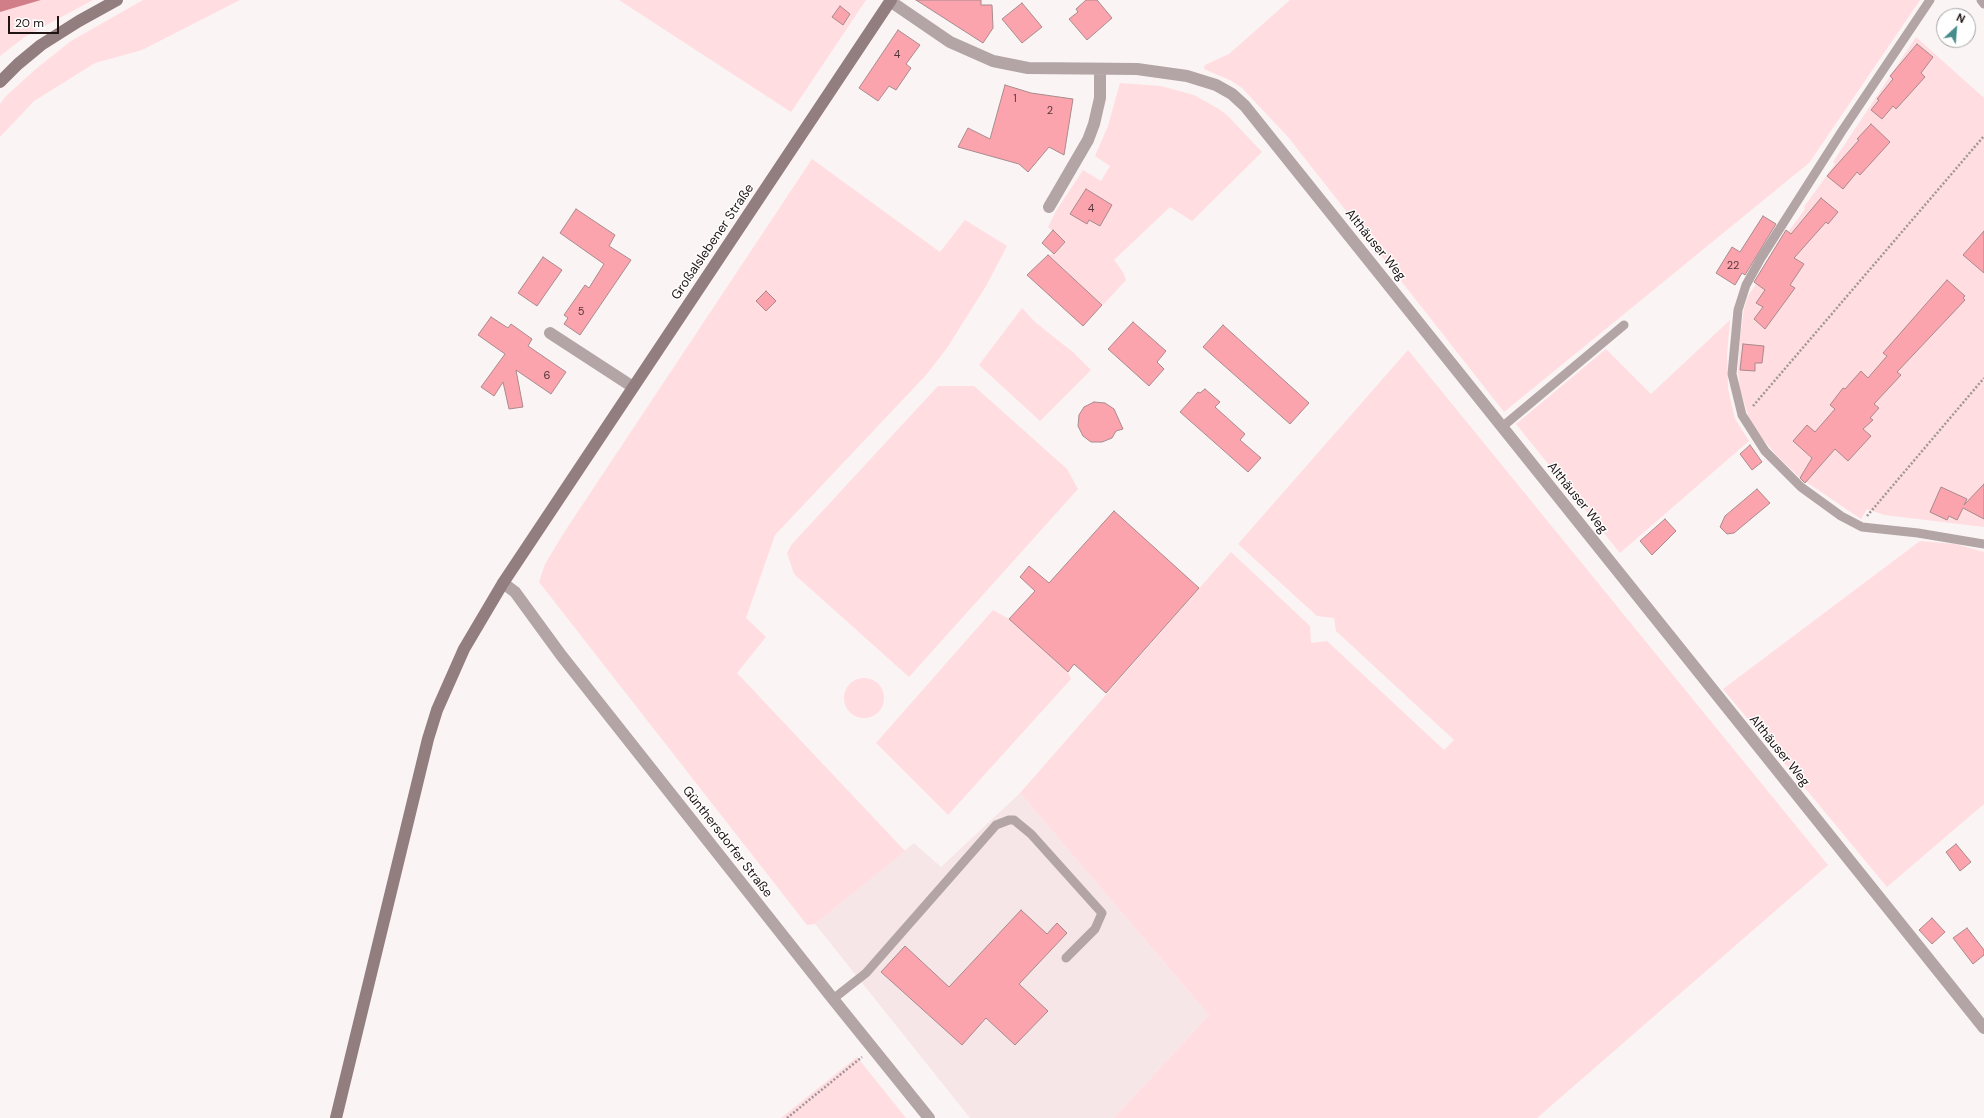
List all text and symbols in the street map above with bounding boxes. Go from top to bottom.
scale bar [10,8,61,34]
north arrow [1936,8,1976,48]
text: N [1954,10,1967,26]
text: 20 m [15,15,44,31]
house number: 4 [894,48,900,62]
house number: 1 [1013,92,1017,106]
house number: 2 [1047,104,1053,118]
street label: Großalslebener Straße [668,181,758,303]
house number: 4 [1088,202,1094,216]
street label: Althäuser Weg [1341,206,1409,284]
house number: 22 [1727,259,1739,273]
house number: 5 [578,305,584,319]
house number: 6 [544,369,550,383]
street label: Althäuser Weg [1543,459,1611,537]
street label: Althäuser Weg [1745,712,1813,790]
street label: Günthersdorfer Straße [679,783,775,901]

